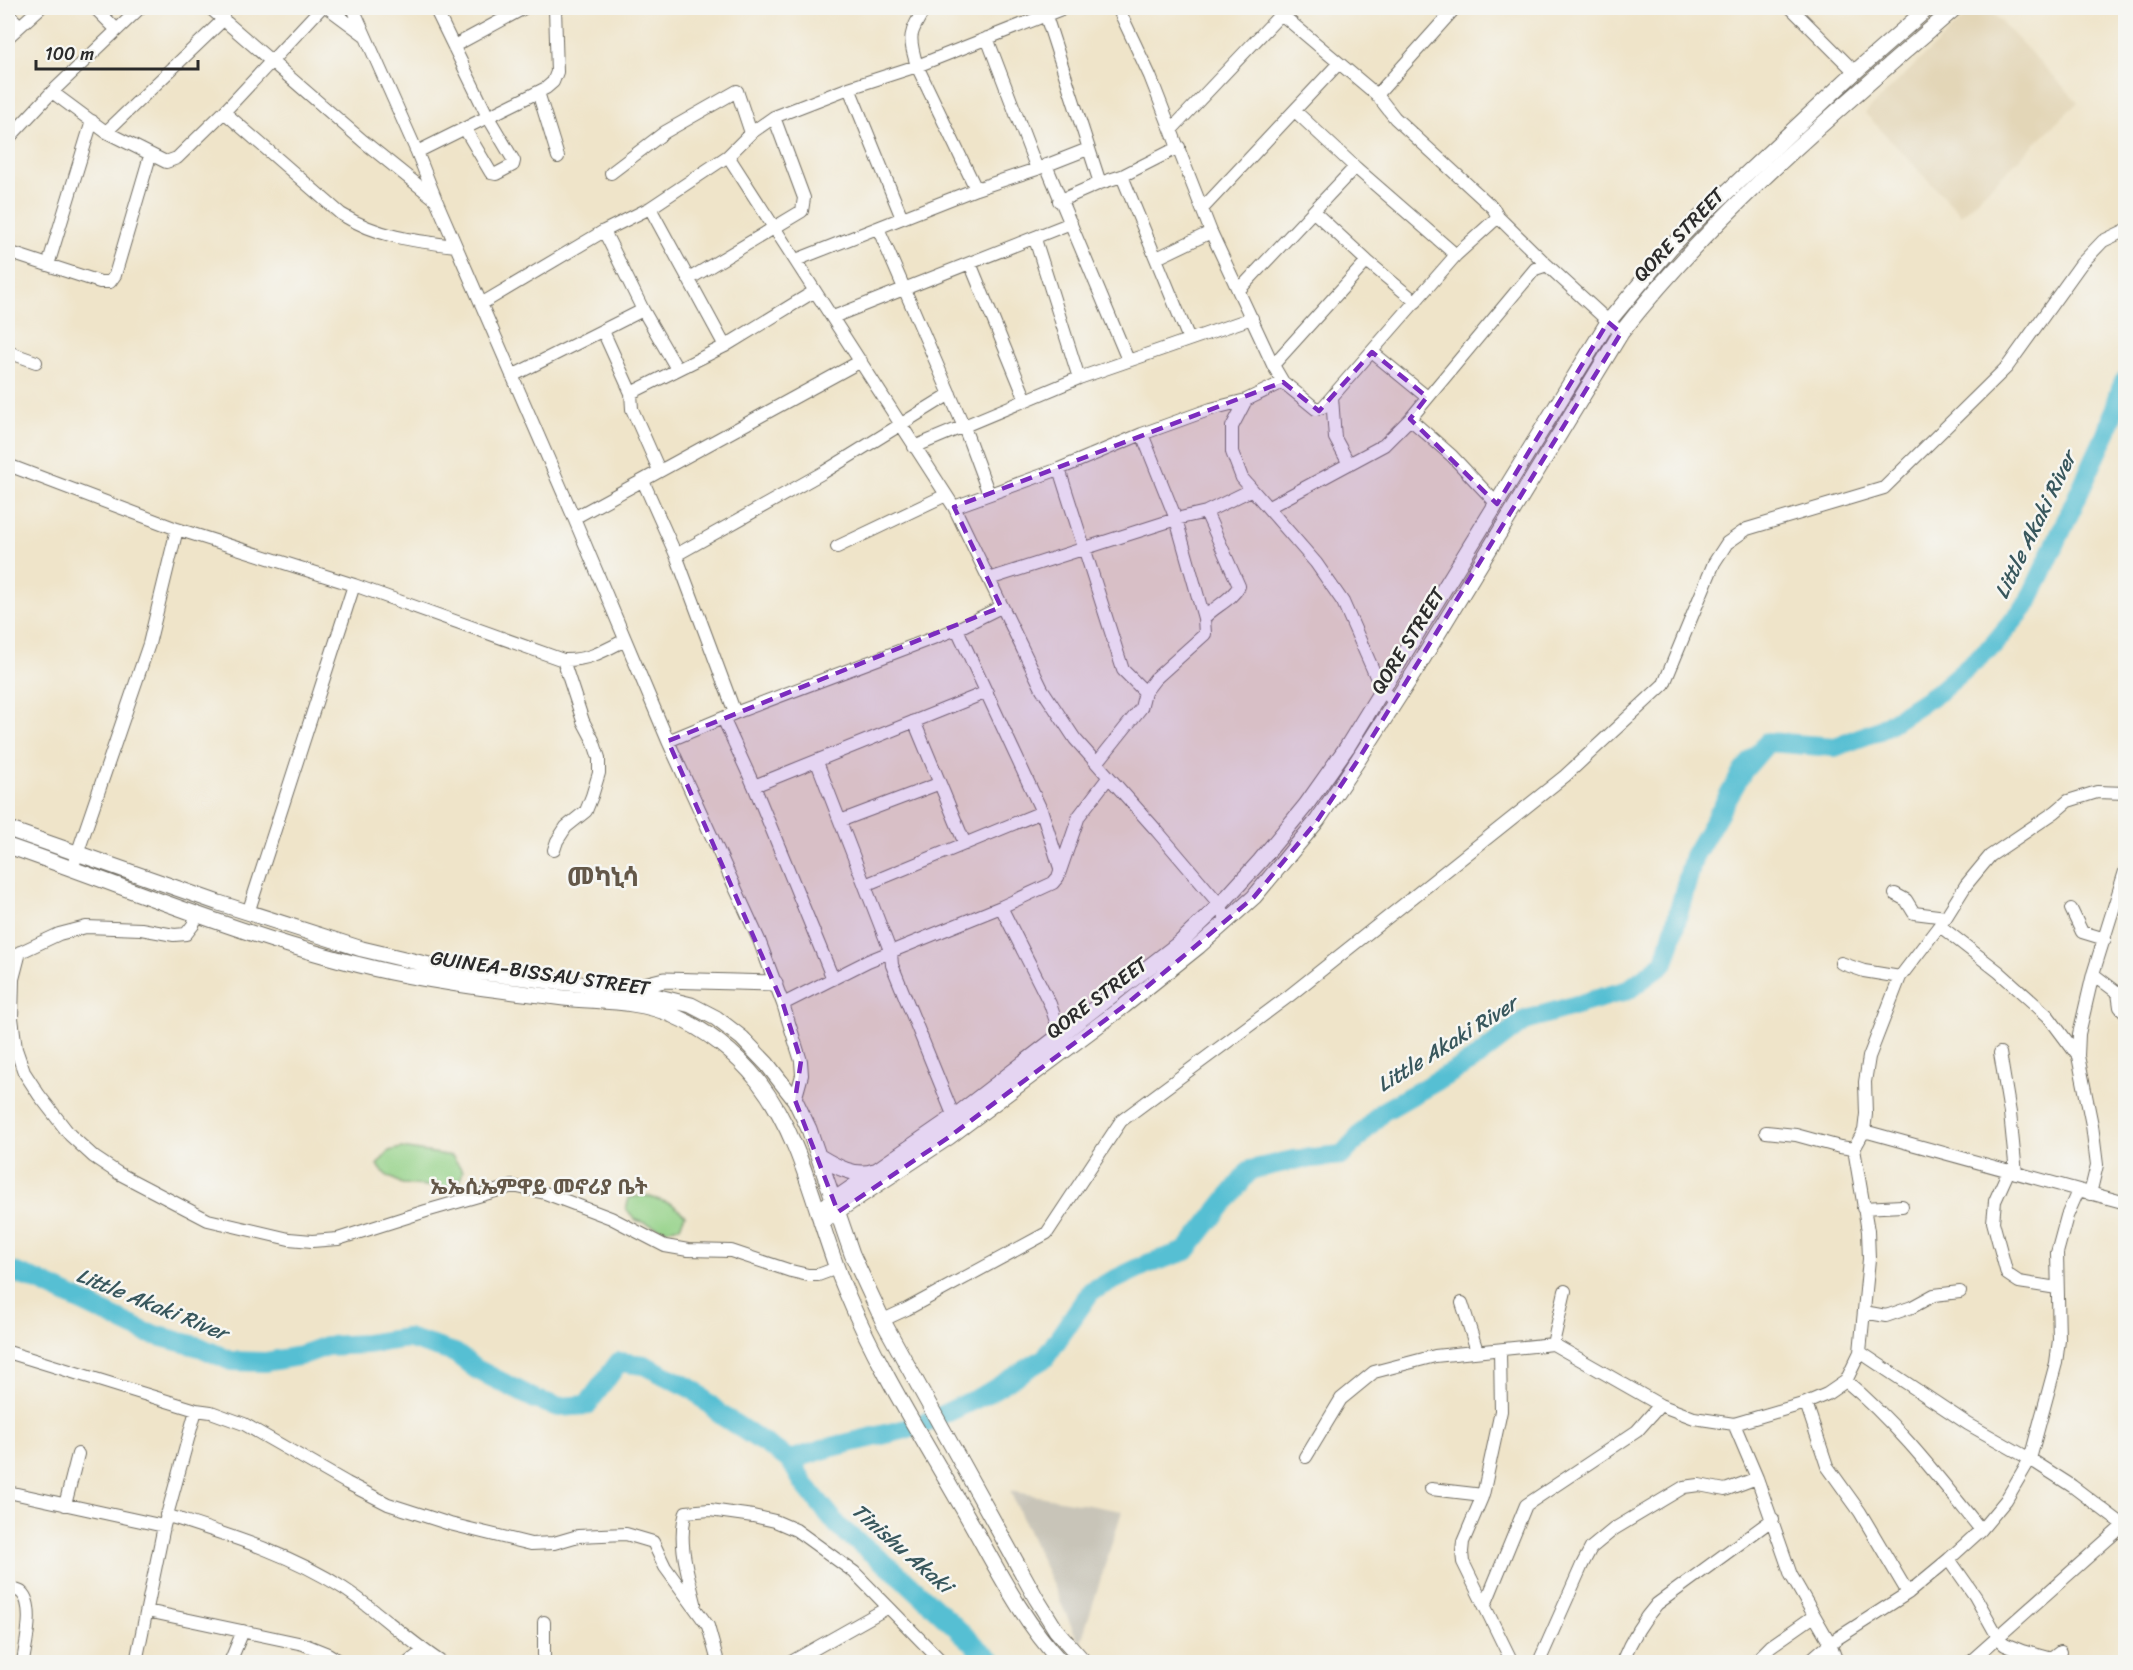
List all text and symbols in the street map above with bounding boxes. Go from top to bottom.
scale bar [36,33,198,71]
text: 100 m [45,38,94,70]
street label: QORE STREET [1625,179,1734,290]
water label: Little Akaki River [1983,441,2089,605]
street label: QORE STREET [1361,580,1455,701]
district label: መካኒሳ [567,854,639,900]
street label: GUINEA-BISSAU STREET [428,940,653,1006]
street label: QORE STREET [1038,947,1156,1048]
water label: Little Akaki River [1369,983,1529,1103]
district label: ኤኤሲኤምዋይ መኖሪያ ቤት [430,1168,648,1206]
water label: Little Akaki River [71,1256,237,1353]
water label: Tinishu Akaki [843,1493,965,1606]

